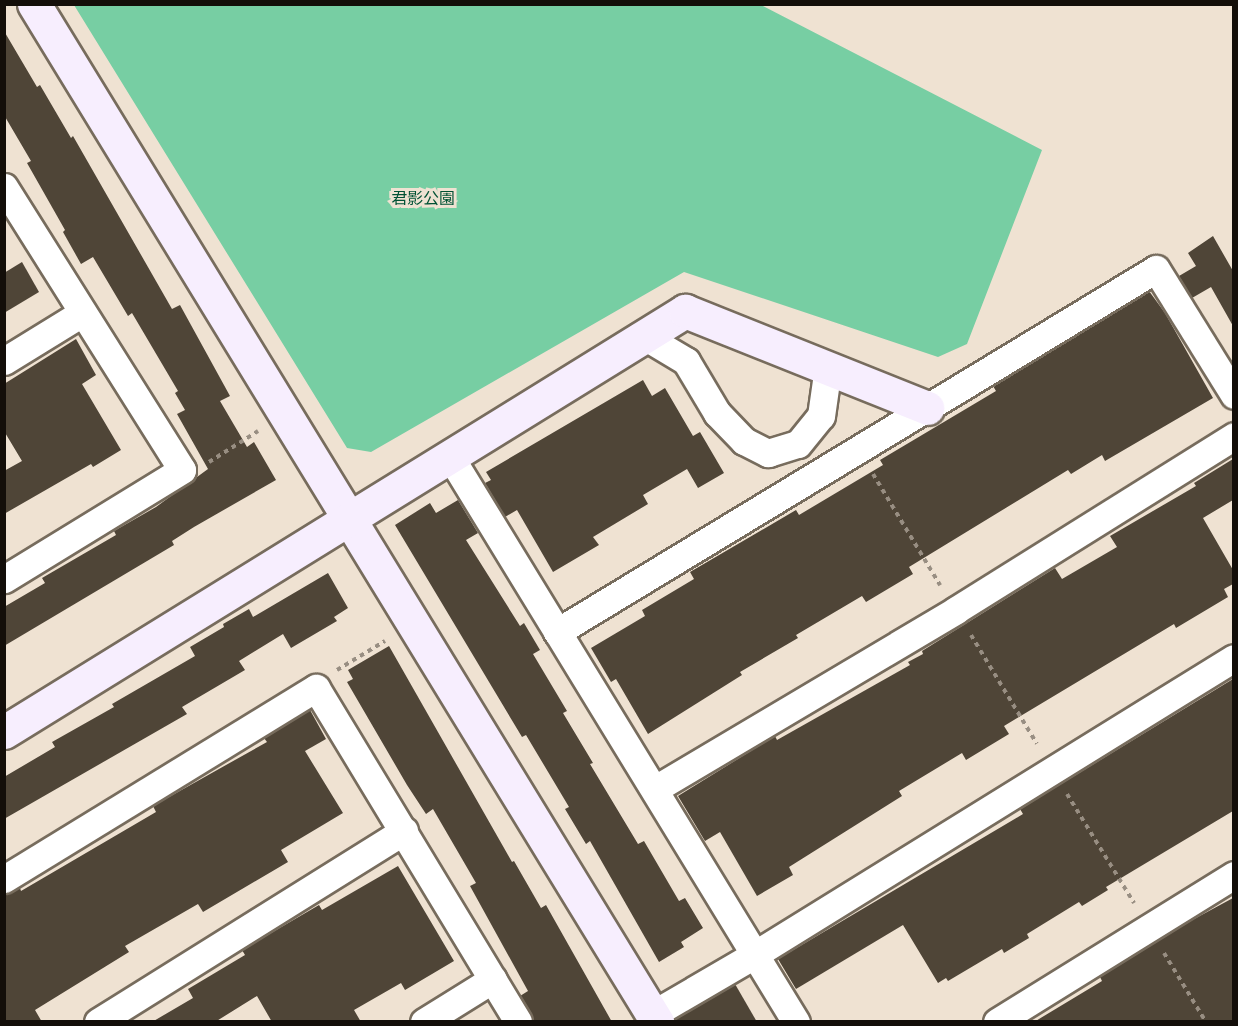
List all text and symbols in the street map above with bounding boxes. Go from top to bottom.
park label: 君影公園 [391,189,455,209]

